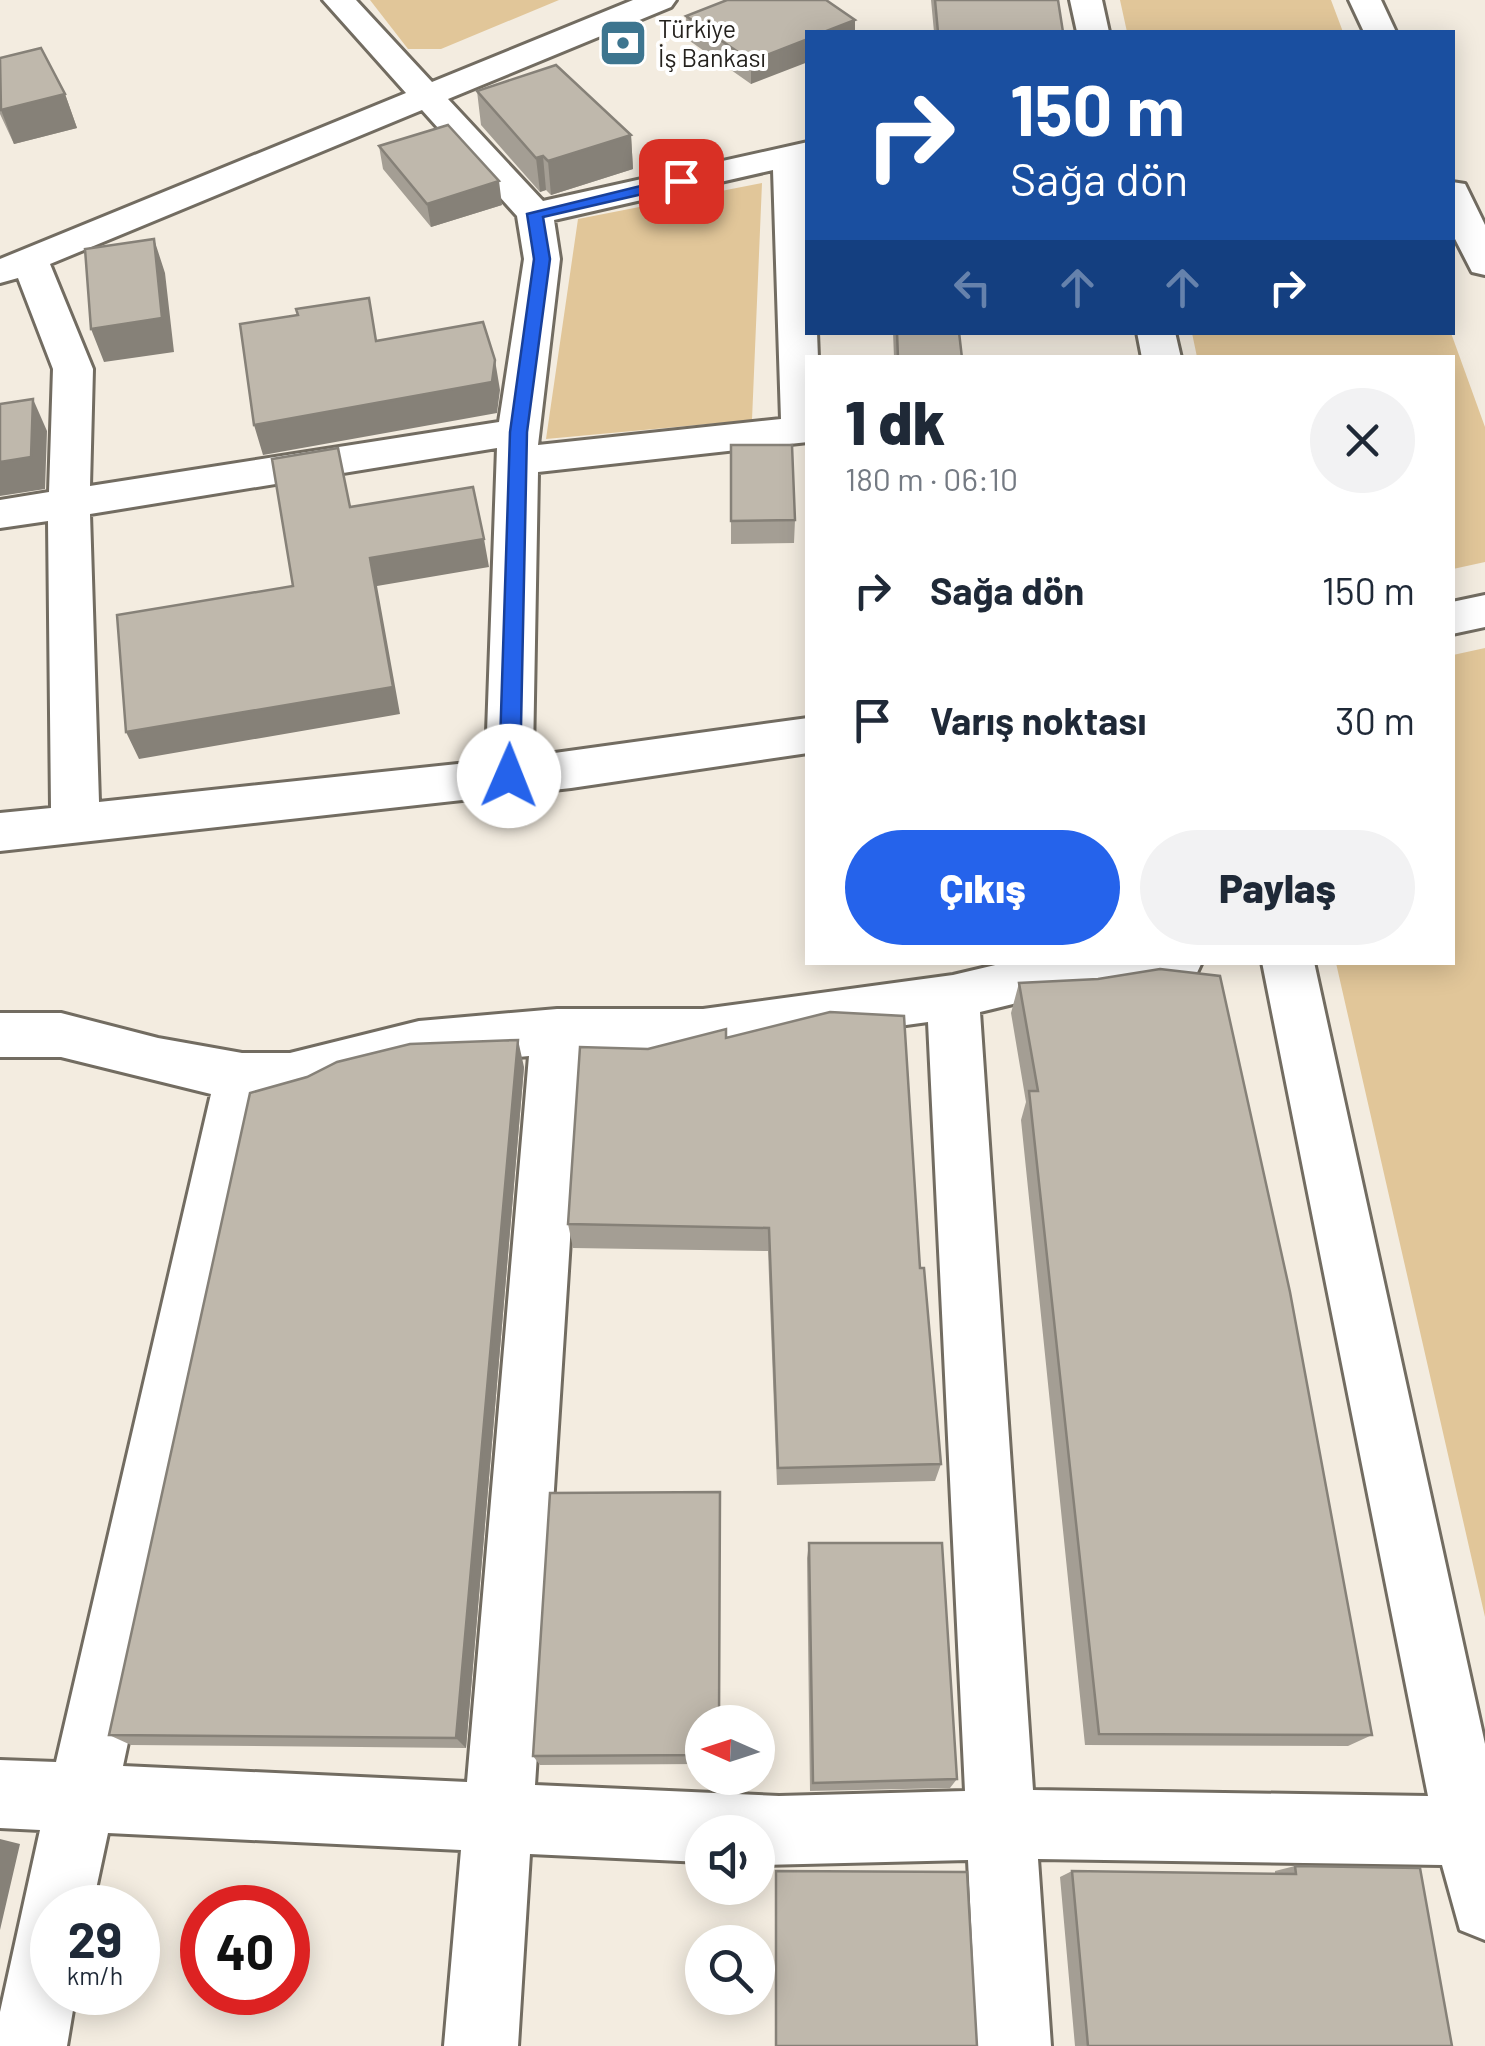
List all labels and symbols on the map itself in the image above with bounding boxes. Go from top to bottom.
place label: Türkiye İş Bankası [658,13,766,72]
bank icon: Türkiye İş Bankası [597,17,649,69]
pin [639,139,724,224]
position arrow [457,724,561,828]
north arrow [685,1705,775,1795]
speed limit sign: 40 [180,1885,310,2015]

